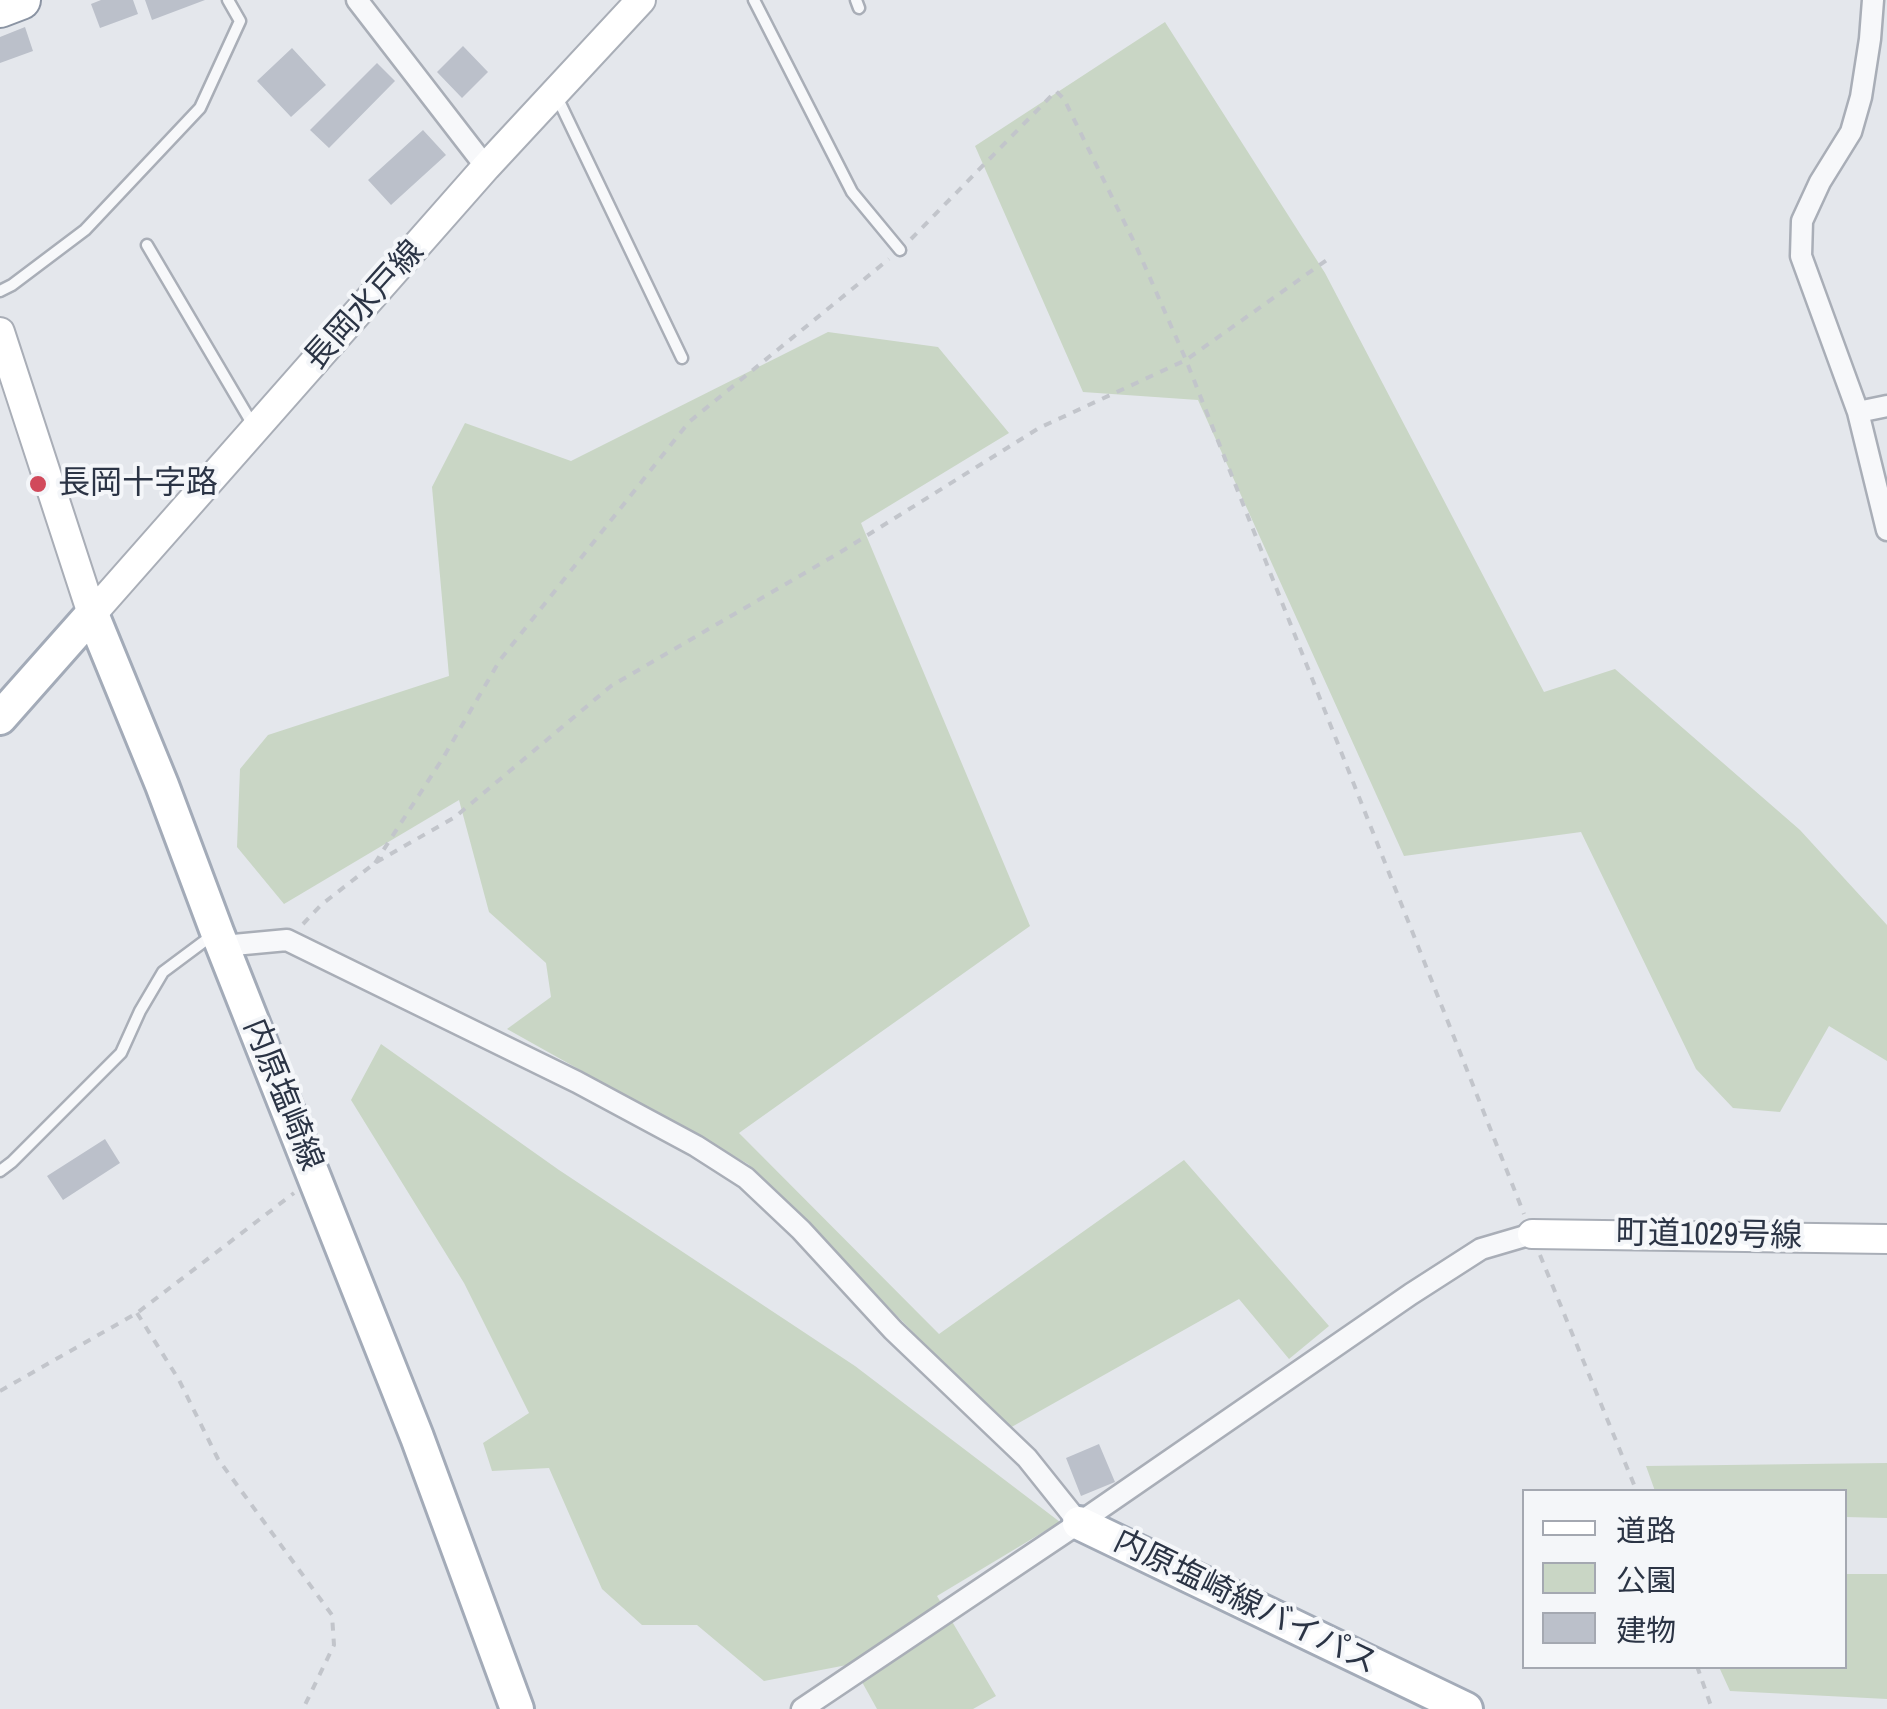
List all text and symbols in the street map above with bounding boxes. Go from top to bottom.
street label: 長岡水戸線 [297,234,433,378]
place label: 長岡十字路 [58,465,218,503]
marker: 長岡十字路 [27,473,49,495]
street label: 内原塩崎線 [234,1014,330,1176]
street label: 町道1029号線 [1615,1215,1803,1257]
legend [1522,1489,1847,1669]
text: 道路 [1616,1510,1676,1550]
street label: 内原塩崎線バイパス [1107,1523,1383,1683]
text: 公園 [1616,1560,1676,1600]
text: 建物 [1616,1610,1676,1650]

